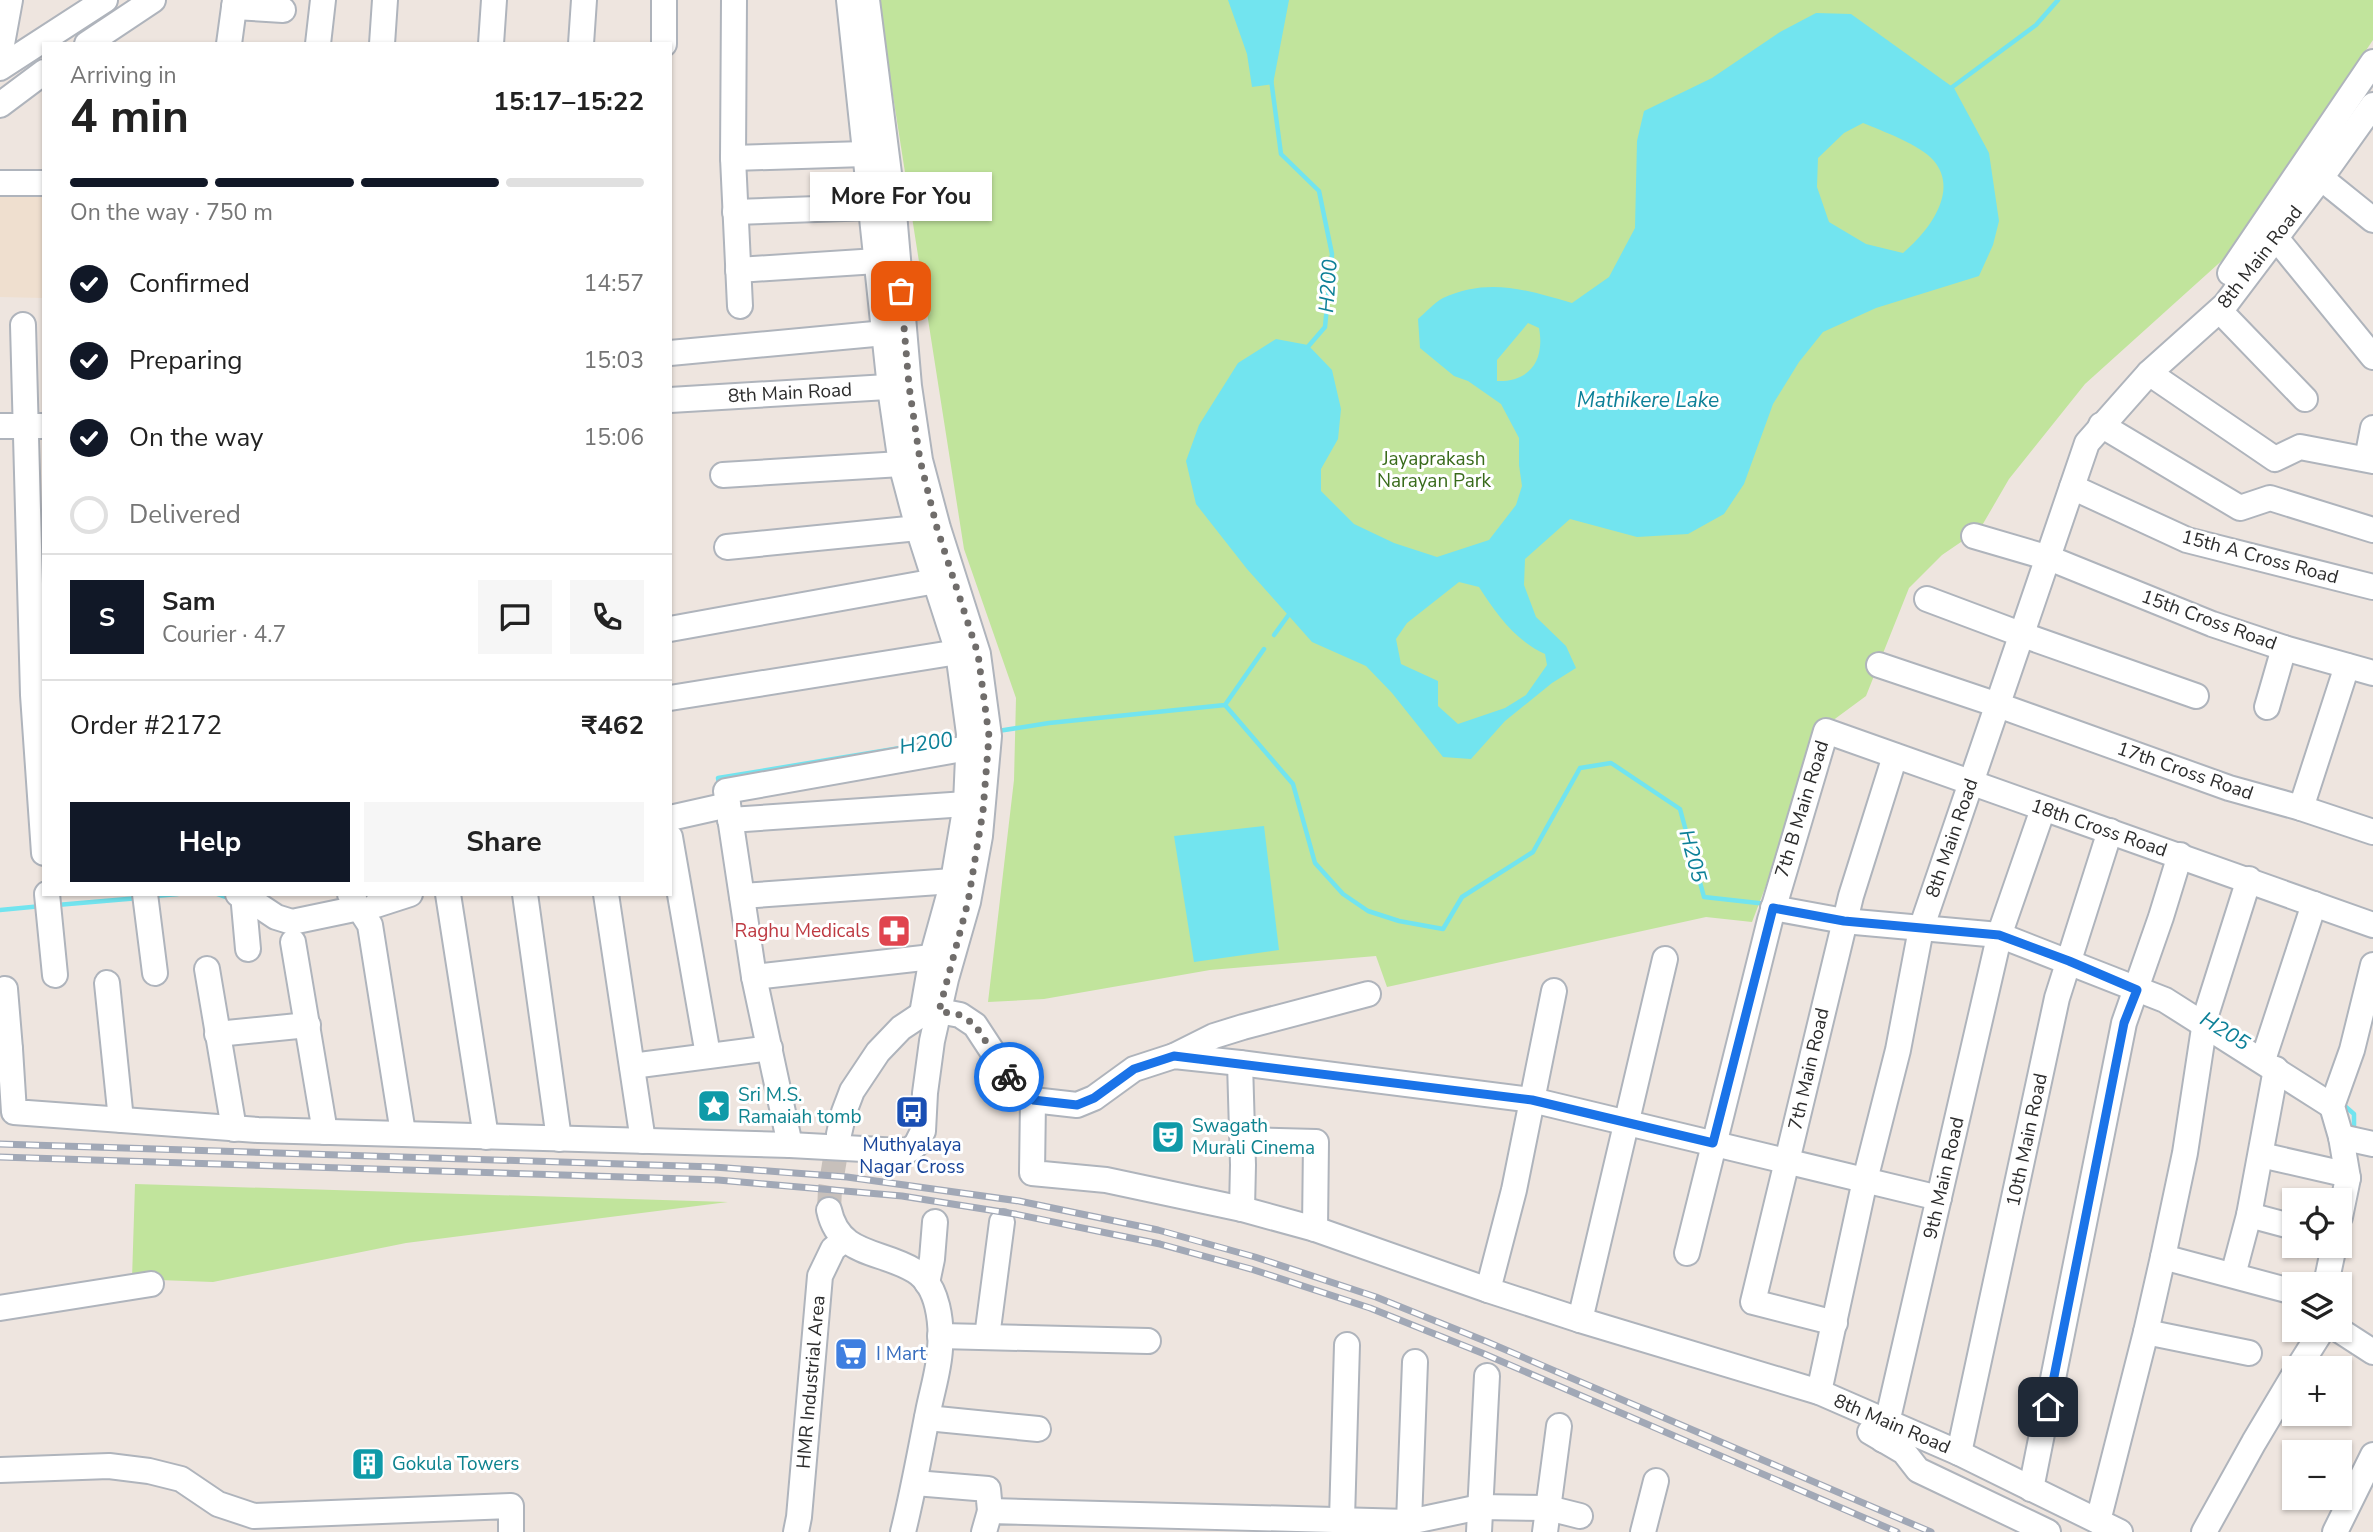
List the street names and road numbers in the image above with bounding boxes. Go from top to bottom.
street label: 8th Main Road [2211,200,2309,314]
street label: 8th Main Road [727,377,853,409]
street label: 15th A Cross Road [2179,524,2341,590]
street label: 15th Cross Road [2138,583,2280,657]
street label: 17th Cross Road [2113,736,2257,806]
street label: 7th B Main Road [1769,737,1835,881]
street label: 8th Main Road [1919,775,1985,901]
street label: 18th Cross Road [2027,793,2171,863]
street label: 7th Main Road [1782,1005,1836,1133]
street label: 10th Main Road [2000,1071,2054,1209]
street label: 9th Main Road [1917,1114,1971,1242]
street label: HMR Industrial Area [790,1294,832,1470]
street label: 8th Main Road [1830,1388,1954,1460]

